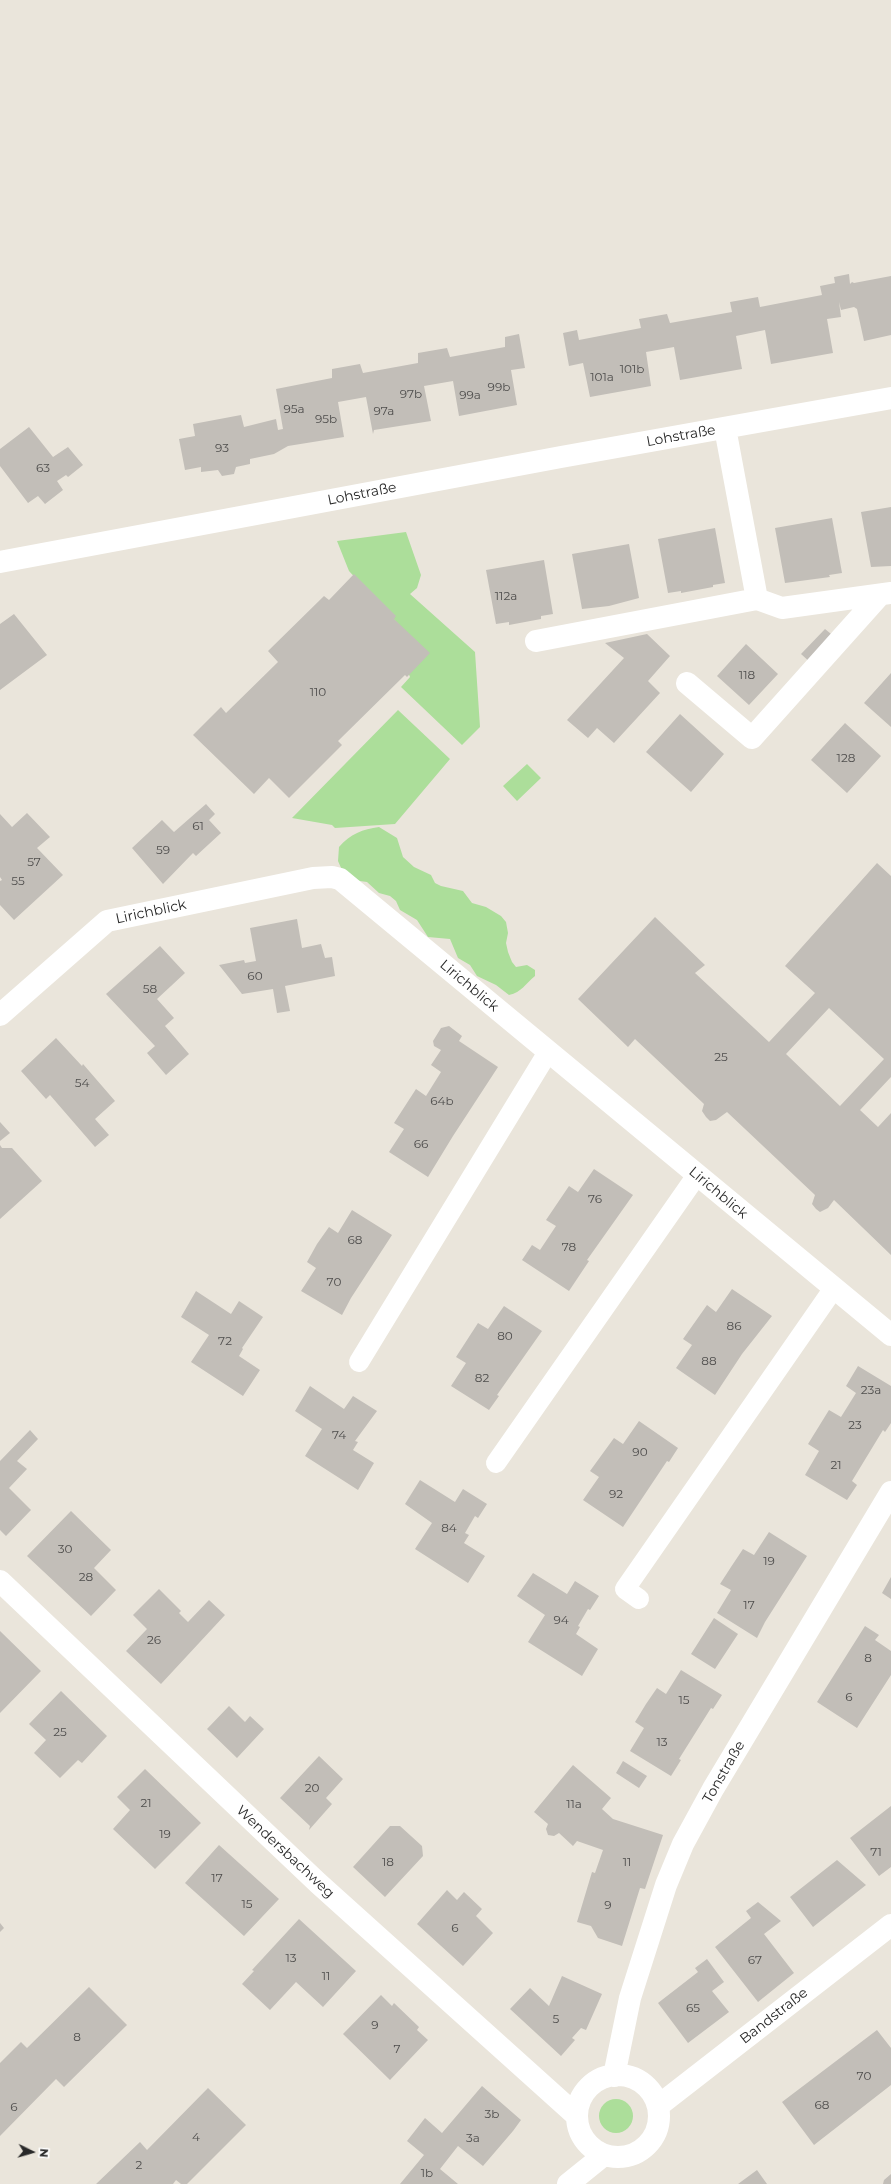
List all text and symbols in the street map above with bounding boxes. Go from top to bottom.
house number: 101b [620,362,644,376]
house number: 101a [590,370,614,384]
house number: 99b [488,380,510,394]
house number: 97b [400,387,422,401]
house number: 99a [459,388,481,402]
house number: 95a [283,402,305,416]
house number: 97a [374,404,394,418]
house number: 95b [315,412,337,426]
street label: Lohstraße [645,422,717,450]
house number: 93 [215,441,229,455]
house number: 63 [36,461,50,475]
street label: Lohstraße [326,479,398,509]
house number: 112a [495,589,517,603]
house number: 118 [739,668,755,682]
house number: 110 [310,685,326,699]
house number: 128 [837,751,855,765]
house number: 61 [192,819,204,833]
house number: 59 [156,843,170,857]
house number: 57 [27,855,41,869]
house number: 55 [11,874,25,888]
street label: Lirichblick [114,896,188,928]
street label: Lirichblick [436,957,502,1015]
house number: 60 [247,969,263,983]
house number: 58 [143,982,157,996]
house number: 25 [714,1050,728,1064]
house number: 54 [75,1076,89,1090]
house number: 64b [430,1094,454,1108]
house number: 66 [414,1137,428,1151]
street label: Lirichblick [685,1164,751,1222]
house number: 76 [588,1192,602,1206]
house number: 68 [348,1233,362,1247]
house number: 78 [562,1240,576,1254]
house number: 70 [327,1275,341,1289]
house number: 86 [727,1319,741,1333]
house number: 80 [497,1329,513,1343]
house number: 72 [218,1334,232,1348]
house number: 88 [701,1354,717,1368]
house number: 82 [475,1371,489,1385]
house number: 23a [861,1383,881,1397]
house number: 23 [848,1418,862,1432]
house number: 74 [332,1428,346,1442]
house number: 90 [632,1445,648,1459]
house number: 21 [830,1458,842,1472]
house number: 92 [609,1487,623,1501]
house number: 84 [441,1521,457,1535]
house number: 30 [58,1542,72,1556]
house number: 19 [763,1554,775,1568]
house number: 28 [79,1570,93,1584]
house number: 17 [743,1598,755,1612]
house number: 94 [553,1613,569,1627]
house number: 26 [147,1633,161,1647]
house number: 8 [864,1651,872,1665]
house number: 6 [845,1690,853,1704]
house number: 15 [678,1693,690,1707]
house number: 25 [53,1725,67,1739]
house number: 13 [656,1735,668,1749]
street label: Tonstraße [699,1738,749,1806]
house number: 20 [305,1781,319,1795]
house number: 21 [140,1796,152,1810]
house number: 11a [566,1797,582,1811]
street label: Wendersbachweg [232,1802,338,1902]
house number: 19 [159,1827,171,1841]
house number: 71 [870,1845,882,1859]
house number: 18 [382,1855,394,1869]
house number: 11 [623,1855,631,1869]
house number: 17 [211,1871,223,1885]
house number: 15 [241,1897,253,1911]
house number: 9 [604,1898,612,1912]
house number: 6 [451,1921,459,1935]
house number: 13 [285,1951,297,1965]
house number: 67 [748,1953,762,1967]
house number: 11 [322,1969,330,1983]
street label: Bandstraße [737,1984,811,2048]
house number: 65 [686,2001,700,2015]
house number: 5 [553,2012,559,2026]
house number: 9 [371,2018,379,2032]
house number: 8 [73,2030,81,2044]
house number: 7 [393,2042,401,2056]
house number: 70 [857,2069,871,2083]
house number: 68 [815,2098,829,2112]
house number: 6 [10,2100,18,2114]
house number: 3b [485,2107,499,2121]
house number: 4 [192,2130,200,2144]
house number: 3a [466,2131,480,2145]
north arrow [12,2132,52,2172]
text: N [37,2148,51,2158]
house number: 2 [136,2158,142,2172]
house number: 1b [421,2166,433,2180]

